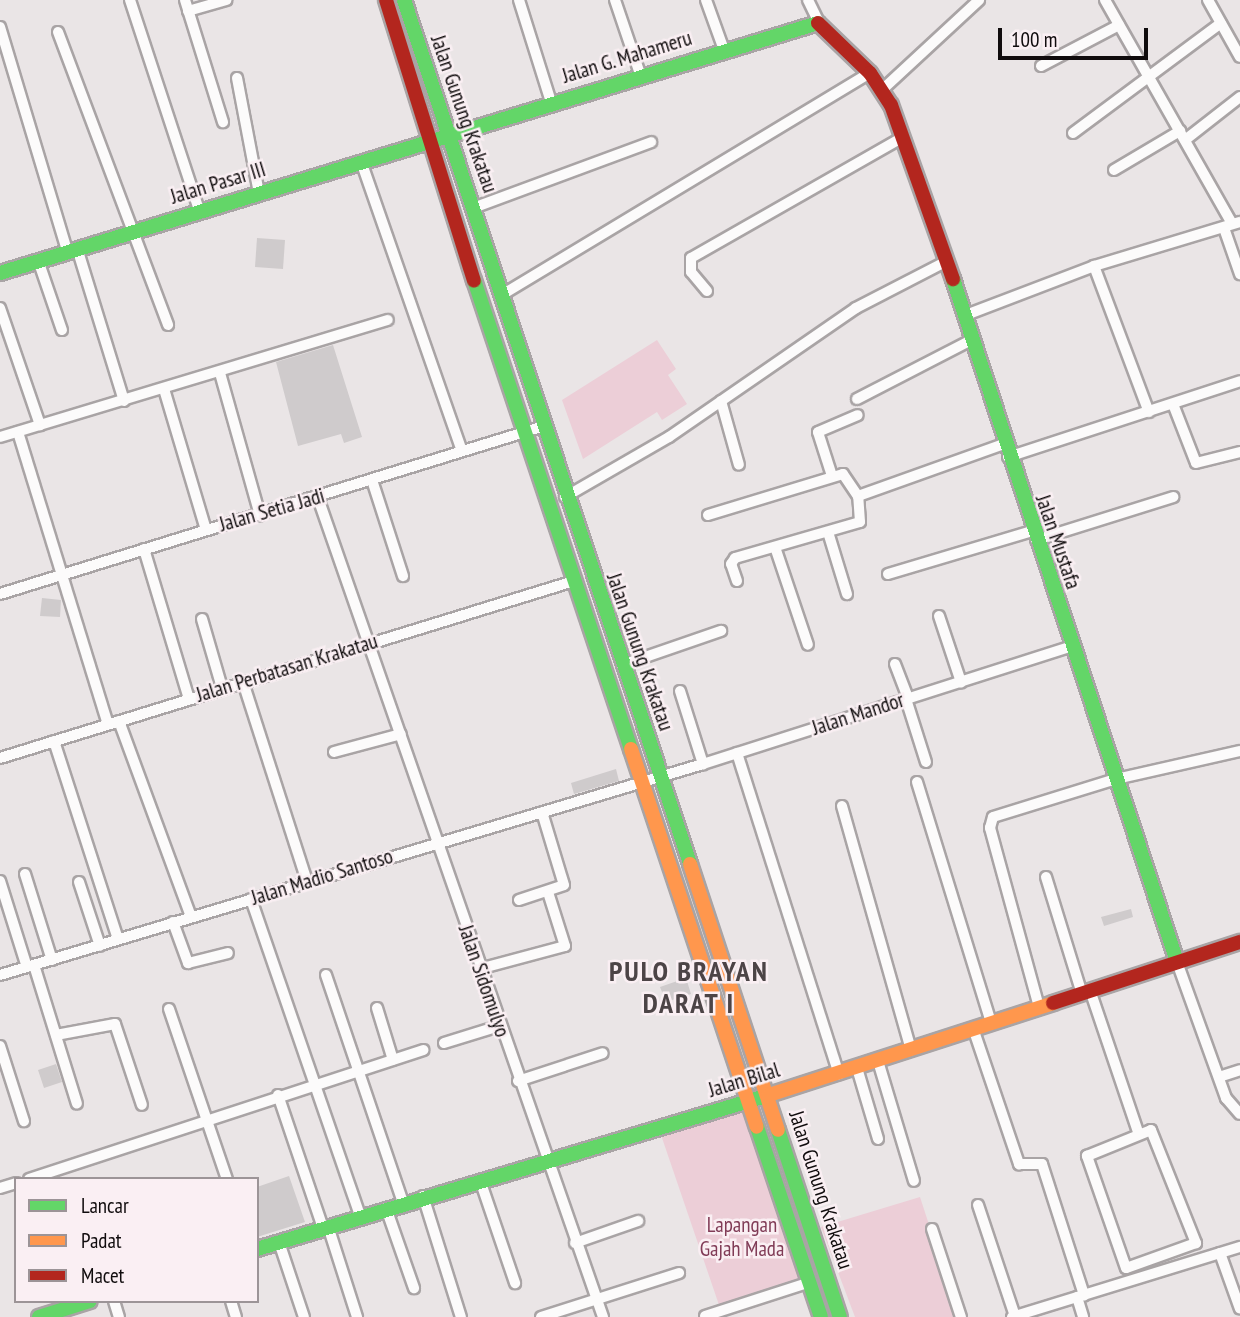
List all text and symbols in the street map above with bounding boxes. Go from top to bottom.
scale bar [1002,14,1152,58]
street label: Jalan G. Mahameru [558,25,696,89]
text: 100 m [1011,26,1057,53]
street label: Jalan Gunung Krakatau [425,32,503,196]
street label: Jalan Pasar III [167,157,269,209]
street label: Jalan Setia Jadi [216,483,328,537]
street label: Jalan Mustafa [1030,492,1086,592]
street label: Jalan Gunung Krakatau [601,570,679,734]
street label: Jalan Perbatasan Krakatau [193,628,381,708]
street label: Jalan Mandor [809,687,907,741]
street label: Jalan Madio Santoso [248,843,396,911]
street label: Jalan Sidomulyo [453,922,515,1040]
district label: PULO BRAYAN DARAT I [610,954,768,1020]
street label: Jalan Bilal [705,1057,783,1103]
street label: Jalan Gunung Krakatau [784,1108,858,1272]
legend [14,1177,259,1303]
text: Lancar [81,1192,129,1219]
park label: Lapangan Gajah Mada [700,1212,784,1262]
text: Padat [81,1227,122,1254]
text: Macet [81,1262,124,1289]

